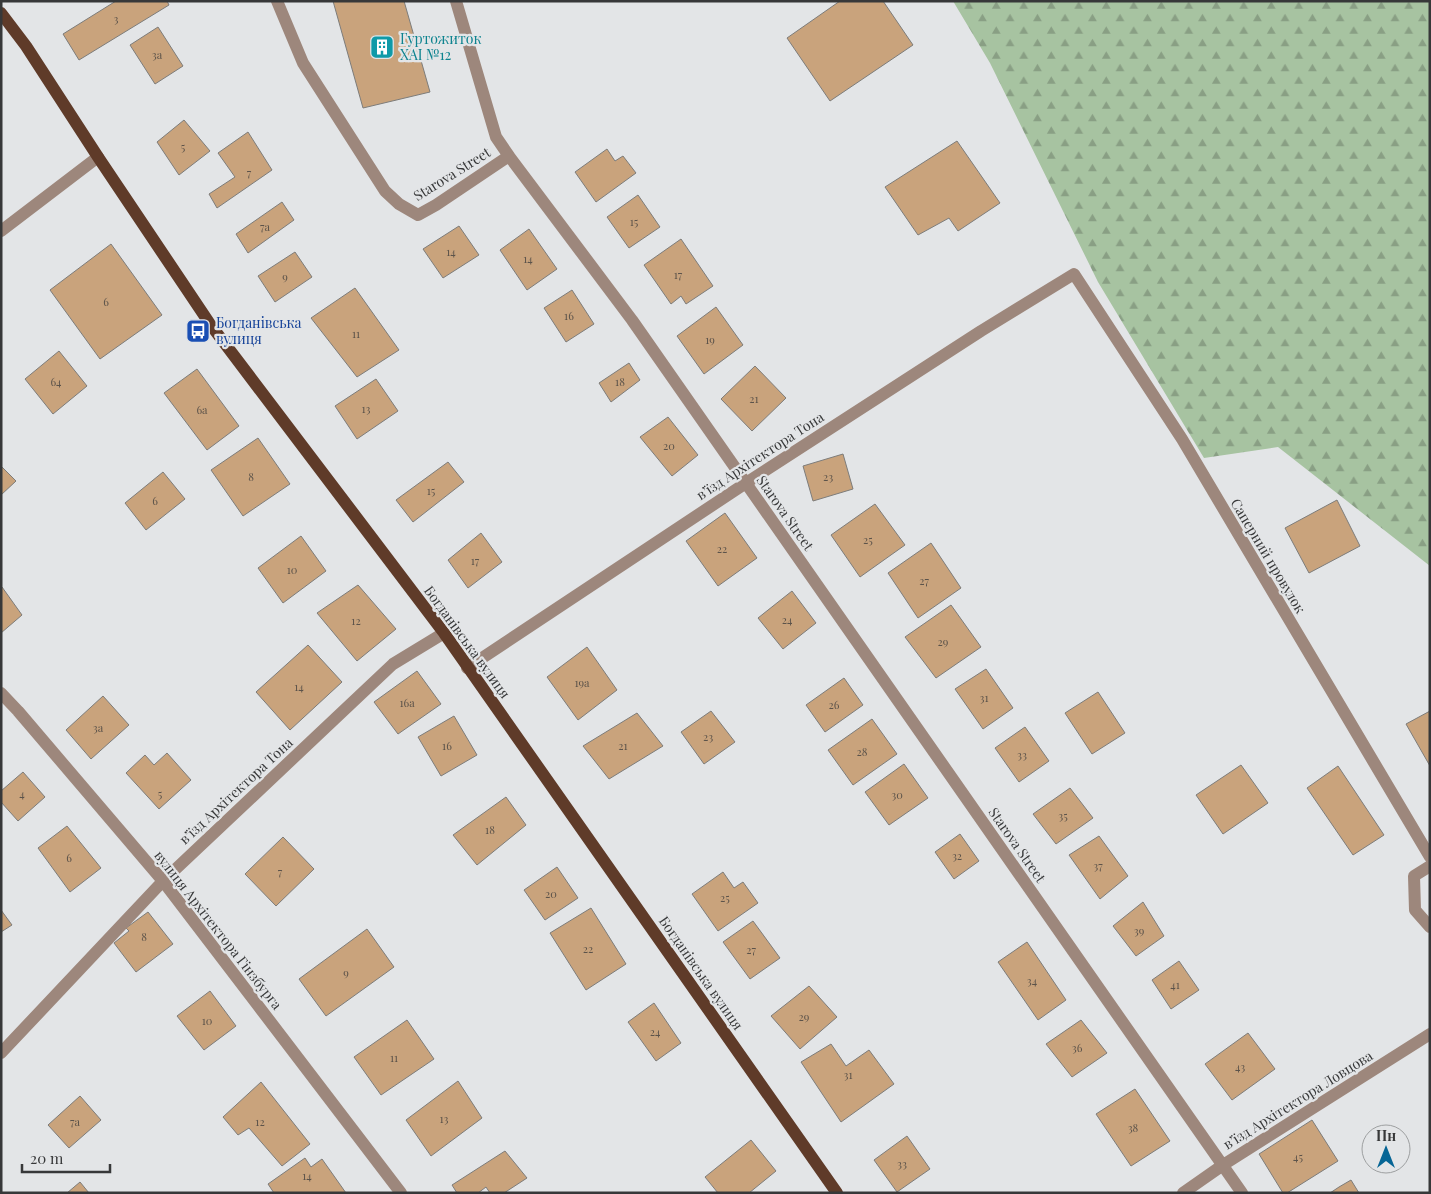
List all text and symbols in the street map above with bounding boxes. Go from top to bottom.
house number: 3 [114,11,119,26]
place label: Гуртожиток ХАІ №12 [400,29,482,64]
building icon: Гуртожиток ХАІ №12 [369,34,395,60]
house number: 3а [152,47,163,62]
house number: 5 [181,139,186,154]
street label: Starova Street [410,142,495,205]
house number: 7 [247,165,252,180]
house number: 15 [630,214,639,229]
house number: 7а [260,219,270,234]
house number: 14 [446,244,456,259]
house number: 14 [523,251,533,266]
house number: 17 [674,267,683,282]
house number: 9 [282,269,288,284]
house number: 6 [103,294,109,309]
house number: 16 [564,308,574,323]
place label: Богданівська вулиця [216,313,302,348]
bus stop icon: Богданівська вулиця [185,318,211,344]
house number: 11 [352,326,360,341]
house number: 19 [705,332,715,347]
house number: 64 [50,374,62,389]
house number: 18 [615,374,625,389]
house number: 21 [749,391,759,406]
house number: 13 [362,401,370,416]
house number: 6а [196,402,208,417]
street label: в’їзд Архітектора Тона [692,407,827,504]
house number: 20 [663,438,675,453]
house number: 8 [248,469,254,484]
house number: 23 [823,469,833,484]
street label: Starova Street [752,471,819,555]
house number: 15 [427,483,436,498]
house number: 6 [152,493,158,508]
street label: Саперний провулок [1227,495,1310,617]
house number: 25 [863,532,873,547]
house number: 22 [717,541,727,556]
house number: 17 [471,553,480,568]
house number: 10 [287,562,298,577]
house number: 27 [919,573,929,588]
street label: Богданівська вулиця [420,582,515,702]
house number: 24 [782,612,793,627]
house number: 12 [351,613,361,628]
house number: 29 [938,634,949,649]
house number: 19а [574,675,590,690]
house number: 14 [294,679,304,694]
house number: 31 [979,690,989,705]
house number: 16а [399,695,415,710]
house number: 26 [829,697,840,712]
house number: 3а [93,720,104,735]
house number: 23 [703,729,713,744]
street label: в’їзд Архітектора Тона [175,733,296,848]
house number: 16 [442,738,452,753]
house number: 21 [618,738,628,753]
house number: 28 [857,744,868,759]
house number: 33 [1017,747,1027,762]
house number: 4 [19,786,25,801]
house number: 5 [158,786,163,801]
house number: 30 [891,787,903,802]
street label: Starova Street [984,803,1051,887]
house number: 35 [1058,808,1068,823]
house number: 18 [485,822,495,837]
street label: вулиця Архітектора Гінзбурга [150,846,287,1013]
house number: 32 [952,848,962,863]
house number: 6 [66,850,72,865]
house number: 37 [1093,858,1103,873]
house number: 7 [278,864,283,879]
house number: 20 [545,886,557,901]
house number: 25 [720,890,730,905]
street label: Богданівська вулиця [655,912,748,1034]
house number: 39 [1134,923,1145,938]
house number: 8 [141,929,147,944]
house number: 22 [583,941,593,956]
house number: 27 [746,942,756,957]
house number: 9 [343,965,349,980]
house number: 34 [1027,973,1038,988]
house number: 41 [1170,977,1180,992]
house number: 29 [799,1009,810,1024]
house number: 10 [202,1013,213,1028]
house number: 24 [650,1024,661,1039]
house number: 36 [1072,1040,1083,1055]
street label: в’їзд Архітектора Ловцова [1219,1046,1376,1153]
house number: 11 [390,1050,398,1065]
house number: 43 [1235,1059,1245,1074]
house number: 31 [843,1067,853,1082]
house number: 13 [440,1111,448,1126]
house number: 7а [70,1114,80,1129]
house number: 12 [255,1114,265,1129]
house number: 38 [1128,1120,1139,1135]
north arrow [1361,1124,1411,1174]
text: Пн [1376,1126,1396,1145]
scale bar [22,1142,110,1174]
text: 20 m [30,1148,64,1168]
house number: 45 [1293,1149,1303,1164]
house number: 33 [897,1156,907,1171]
house number: 14 [302,1168,312,1183]

